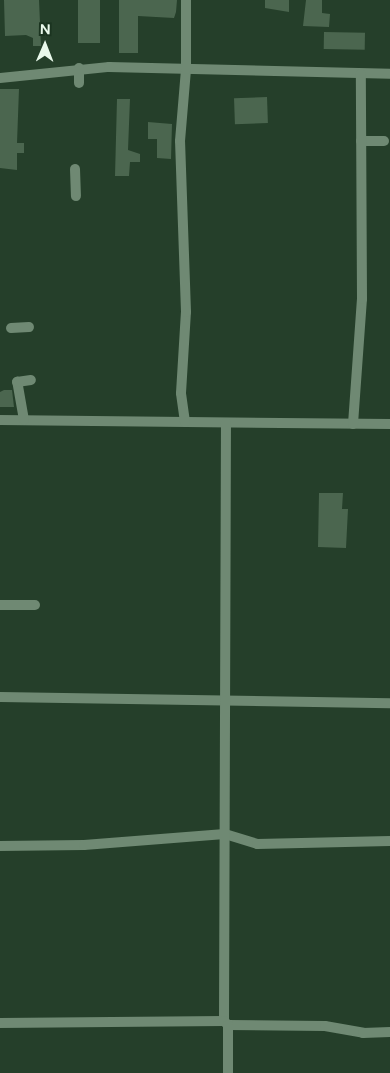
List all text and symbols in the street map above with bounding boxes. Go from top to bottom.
north arrow [20,20,70,70]
text: N [40,21,51,38]

